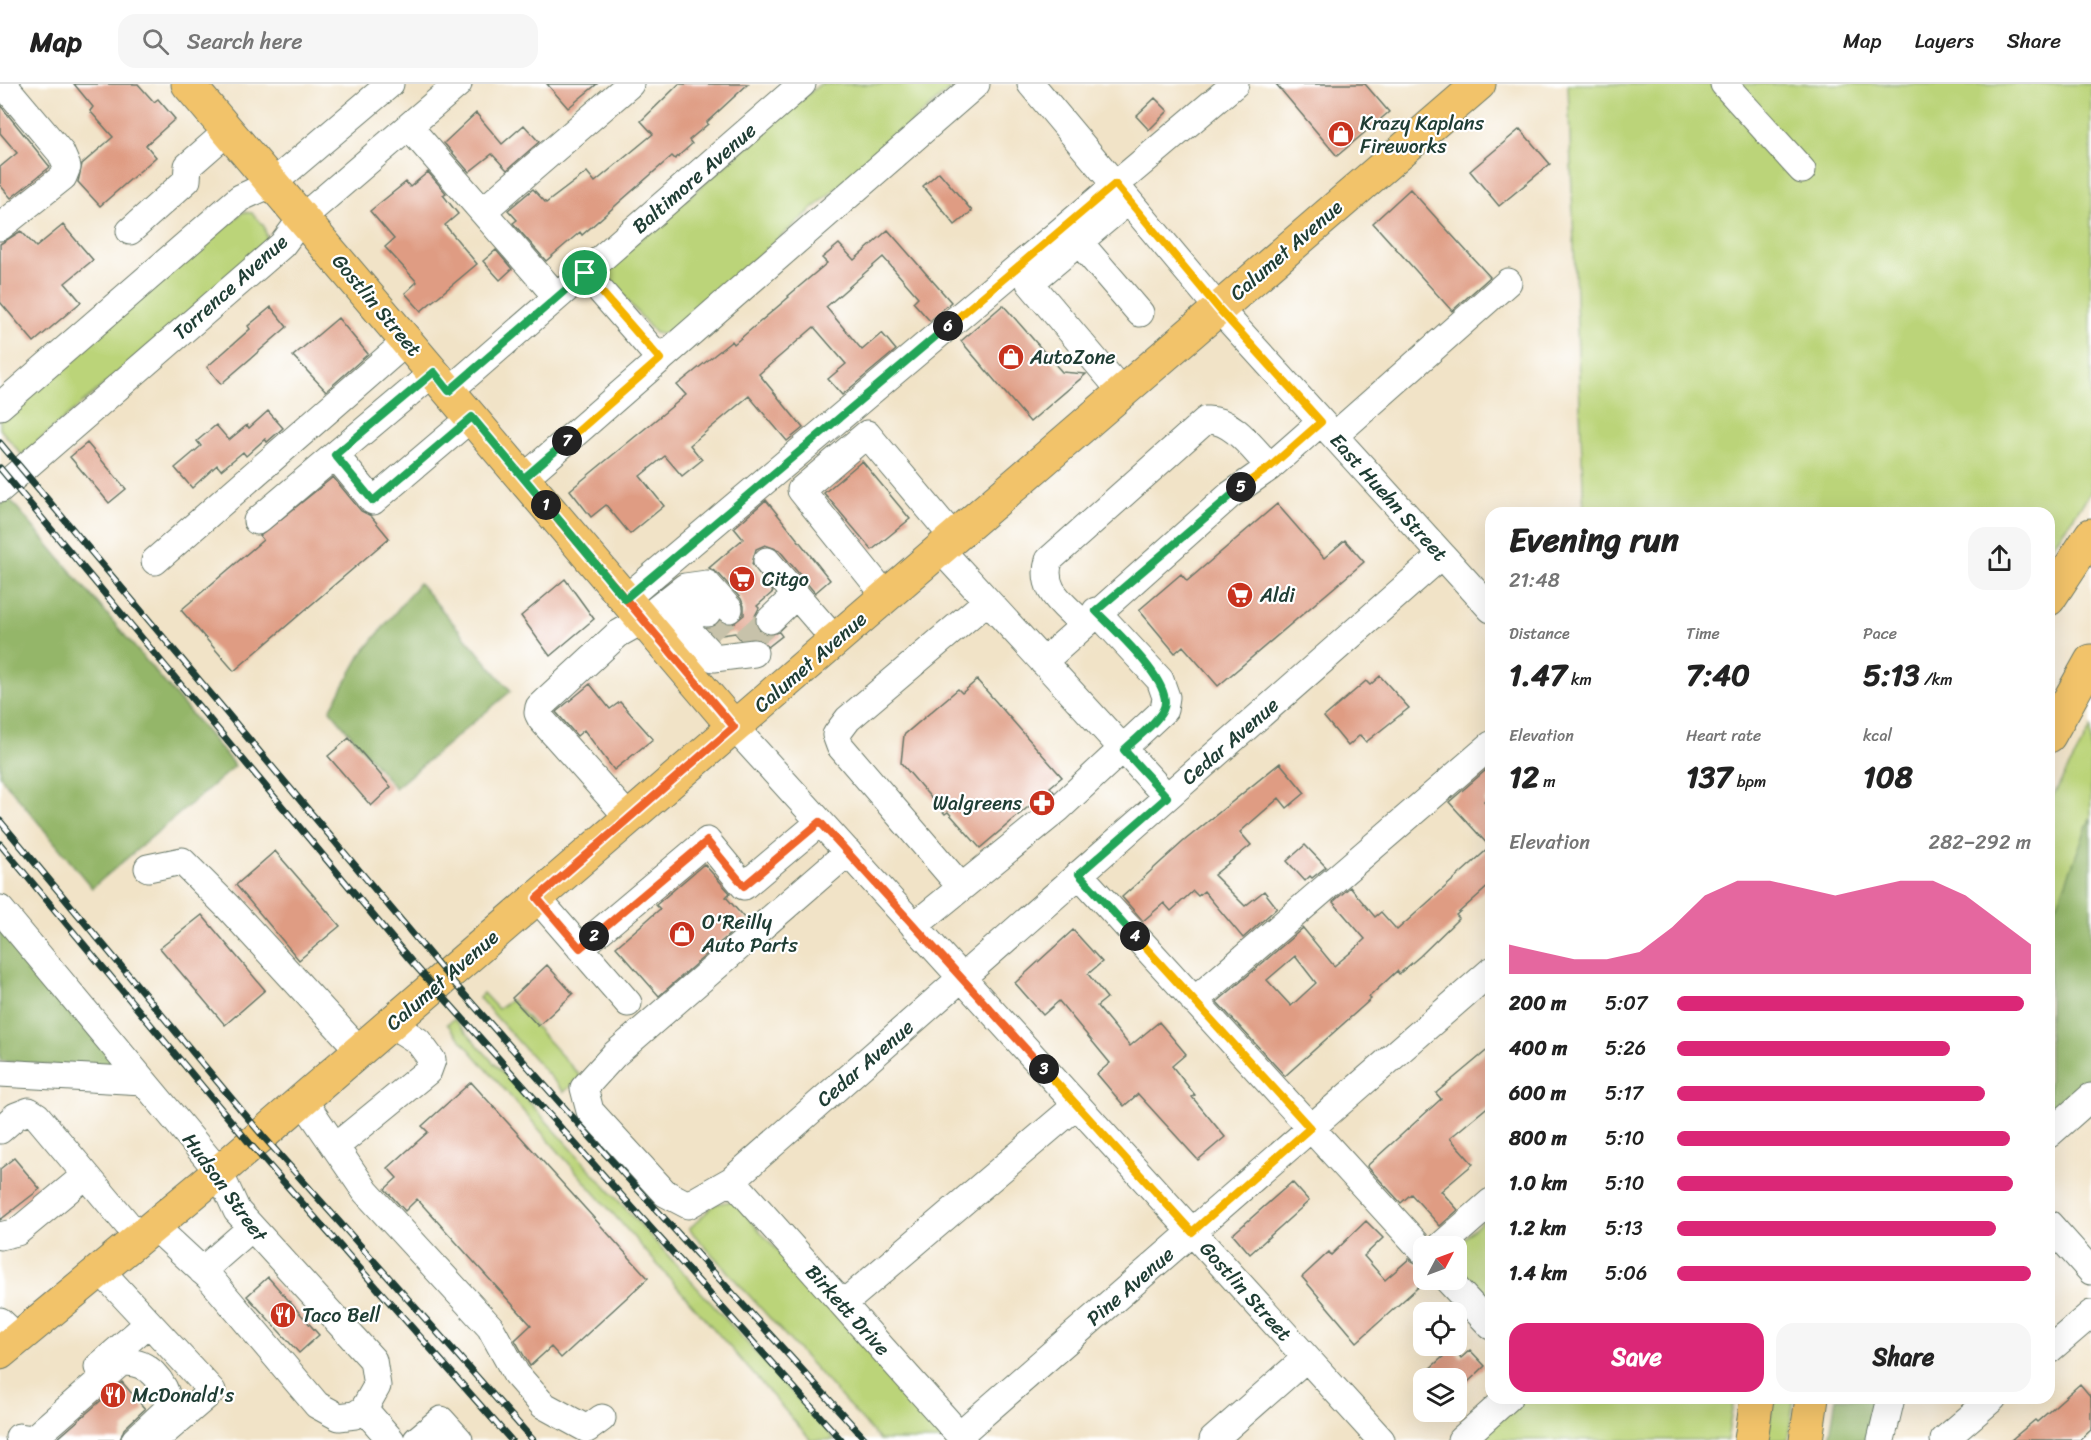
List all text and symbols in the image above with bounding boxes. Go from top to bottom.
search box [118,14,538,68]
text: Map [30,17,82,66]
text: Search here [187,22,303,61]
text: Map [1843,22,1882,60]
text: Layers [1915,22,1974,60]
text: Share [2007,22,2061,60]
icon: search [139,25,172,58]
place label: Krazy Kaplans Fireworks [1360,106,1485,164]
street label: Baltimore Avenue [624,114,765,243]
shop icon: Krazy Kaplans Fireworks [1326,119,1356,149]
street label: Calumet Avenue [1222,191,1351,310]
street label: Torrence Avenue [164,225,296,349]
street label: Gostlin Street [323,246,431,365]
pin [559,247,610,298]
icon: arrive [568,256,601,289]
pin: 6 [933,311,963,341]
text: 6 [943,311,953,340]
place label: AutoZone [1029,340,1116,375]
shop icon: AutoZone [996,342,1026,372]
street label: East Huehn Street [1321,425,1457,570]
pin: 7 [552,426,582,456]
text: 7 [562,426,572,455]
pin: 5 [1226,472,1256,502]
text: 5 [1236,472,1246,501]
pin: 1 [531,490,561,520]
text: 1 [543,490,549,519]
text: Evening run [1509,511,1679,569]
button: share [1968,527,2031,590]
place label: Citgo [762,562,809,597]
text: 21:48 [1509,563,1560,598]
supermarket icon: Citgo [727,564,757,594]
place label: Aldi [1259,578,1296,613]
supermarket icon: Aldi [1225,580,1255,610]
street label: Calumet Avenue [746,603,875,722]
text: Distance [1509,619,1570,648]
text: Time [1686,619,1720,648]
text: Pace [1863,619,1897,648]
text: 1.47 [1509,648,1567,702]
text: 7:40 [1686,648,1750,702]
text: 5:13 [1863,648,1920,702]
text: km [1567,665,1592,694]
text: /km [1920,665,1953,694]
street label: Cedar Avenue [1173,689,1287,794]
text: Elevation [1509,721,1574,750]
text: Heart rate [1686,721,1761,750]
text: kcal [1863,721,1892,750]
text: 12 [1509,750,1539,804]
text: 137 [1686,750,1732,804]
text: 108 [1863,750,1913,804]
text: m [1539,767,1556,796]
text: bpm [1732,767,1766,796]
place label: Walgreens [933,786,1023,821]
pharmacy icon: Walgreens [1027,788,1057,818]
text: Elevation [1509,825,1590,860]
text: 282–292 m [1929,825,2031,860]
place label: O'Reilly Auto Parts [701,905,798,963]
shop icon: O'Reilly Auto Parts [667,919,697,949]
street label: Calumet Avenue [378,921,507,1040]
pin: 2 [579,921,609,951]
text: 2 [589,921,599,950]
pin: 4 [1120,921,1150,951]
text: 4 [1130,921,1140,950]
text: 200 m [1509,986,1566,1021]
text: 5:07 [1605,986,1647,1021]
street label: Cedar Avenue [808,1011,922,1116]
text: 400 m [1509,1031,1567,1066]
text: 5:26 [1605,1031,1646,1066]
pin: 3 [1029,1054,1059,1084]
text: 3 [1040,1054,1048,1083]
text: 600 m [1509,1076,1566,1111]
text: 5:17 [1605,1076,1643,1111]
text: 800 m [1509,1121,1567,1156]
text: 5:10 [1605,1121,1644,1156]
street label: Hudson Street [173,1125,277,1250]
text: 1.0 km [1509,1166,1567,1201]
text: 5:10 [1605,1166,1644,1201]
text: 1.2 km [1509,1211,1566,1246]
text: 5:13 [1605,1211,1643,1246]
street label: Gostlin Street [1190,1233,1301,1350]
north arrow [1413,1236,1467,1290]
map controls [1413,1236,1467,1422]
street label: Pine Avenue [1078,1238,1183,1335]
street label: Birkett Drive [796,1256,899,1364]
text: 1.4 km [1509,1256,1567,1291]
text: 5:06 [1605,1256,1647,1291]
place label: Taco Bell [302,1298,381,1333]
restaurant icon: Taco Bell [268,1300,298,1330]
button: locate [1413,1302,1467,1356]
button: Save [1509,1323,1764,1392]
button: Share [1776,1323,2031,1392]
button: layers [1413,1368,1467,1422]
place label: McDonald's [132,1378,235,1413]
restaurant icon: McDonald's [98,1380,128,1410]

